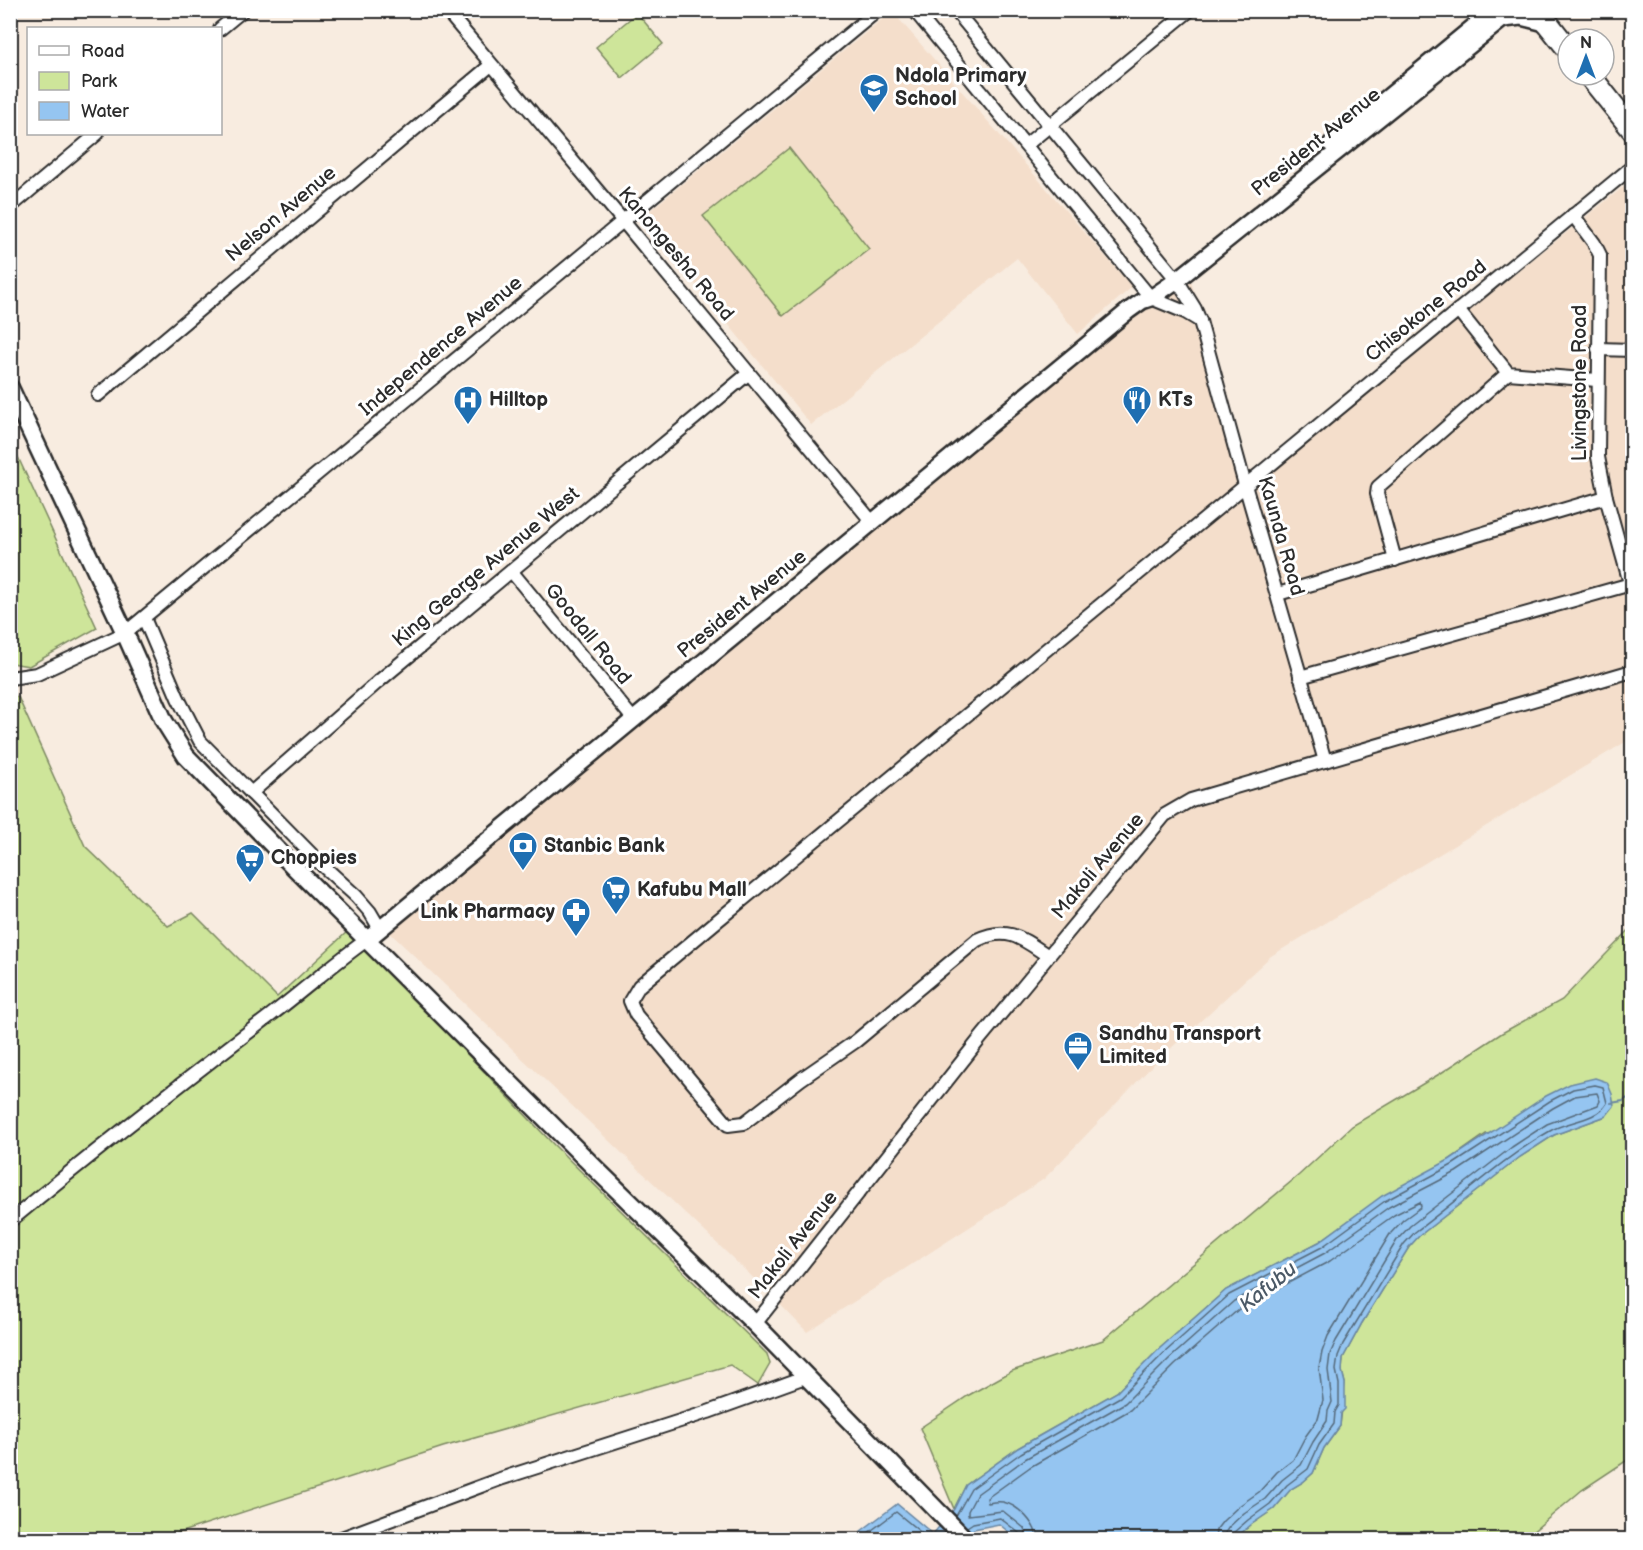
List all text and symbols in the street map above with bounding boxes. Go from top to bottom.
legend [27,27,222,135]
north arrow [1556,27,1616,87]
text: N [1580,34,1592,53]
text: Road [81,41,125,62]
place label: Ndola Primary School [895,64,1027,111]
text: Park [81,71,117,92]
school or university icon: Ndola Primary School [858,72,890,114]
street label: President Avenue [1247,83,1385,201]
text: Water [81,101,129,122]
street label: Nelson Avenue [221,161,341,267]
street label: Kanongesha Road [613,182,739,326]
street label: Chisokone Road [1361,255,1491,367]
street label: Independence Avenue [355,271,527,421]
street label: Livingstone Road [1568,305,1592,461]
hospital icon: Hilltop [452,384,484,426]
restaurant icon: KTs [1121,384,1153,426]
place label: Hilltop [489,388,548,412]
place label: KTs [1158,388,1193,412]
street label: Kaunda Road [1253,474,1309,598]
street label: King George Avenue West [388,482,584,652]
street label: President Avenue [673,545,811,663]
street label: Goodall Road [540,579,636,689]
street label: Makoli Avenue [1047,808,1149,924]
bank icon: Stanbic Bank [507,830,539,872]
place label: Stanbic Bank [544,834,665,858]
supermarket icon: Choppies [234,842,266,884]
place label: Choppies [271,846,357,870]
supermarket icon: Kafubu Mall [600,874,632,916]
place label: Kafubu Mall [637,878,747,902]
pharmacy icon: Link Pharmacy [560,896,592,938]
place label: Link Pharmacy [420,900,556,924]
place label: Sandhu Transport Limited [1099,1022,1261,1069]
office icon: Sandhu Transport Limited [1062,1030,1094,1072]
street label: Makoli Avenue [743,1186,843,1304]
water label: Kafubu [1234,1256,1302,1318]

